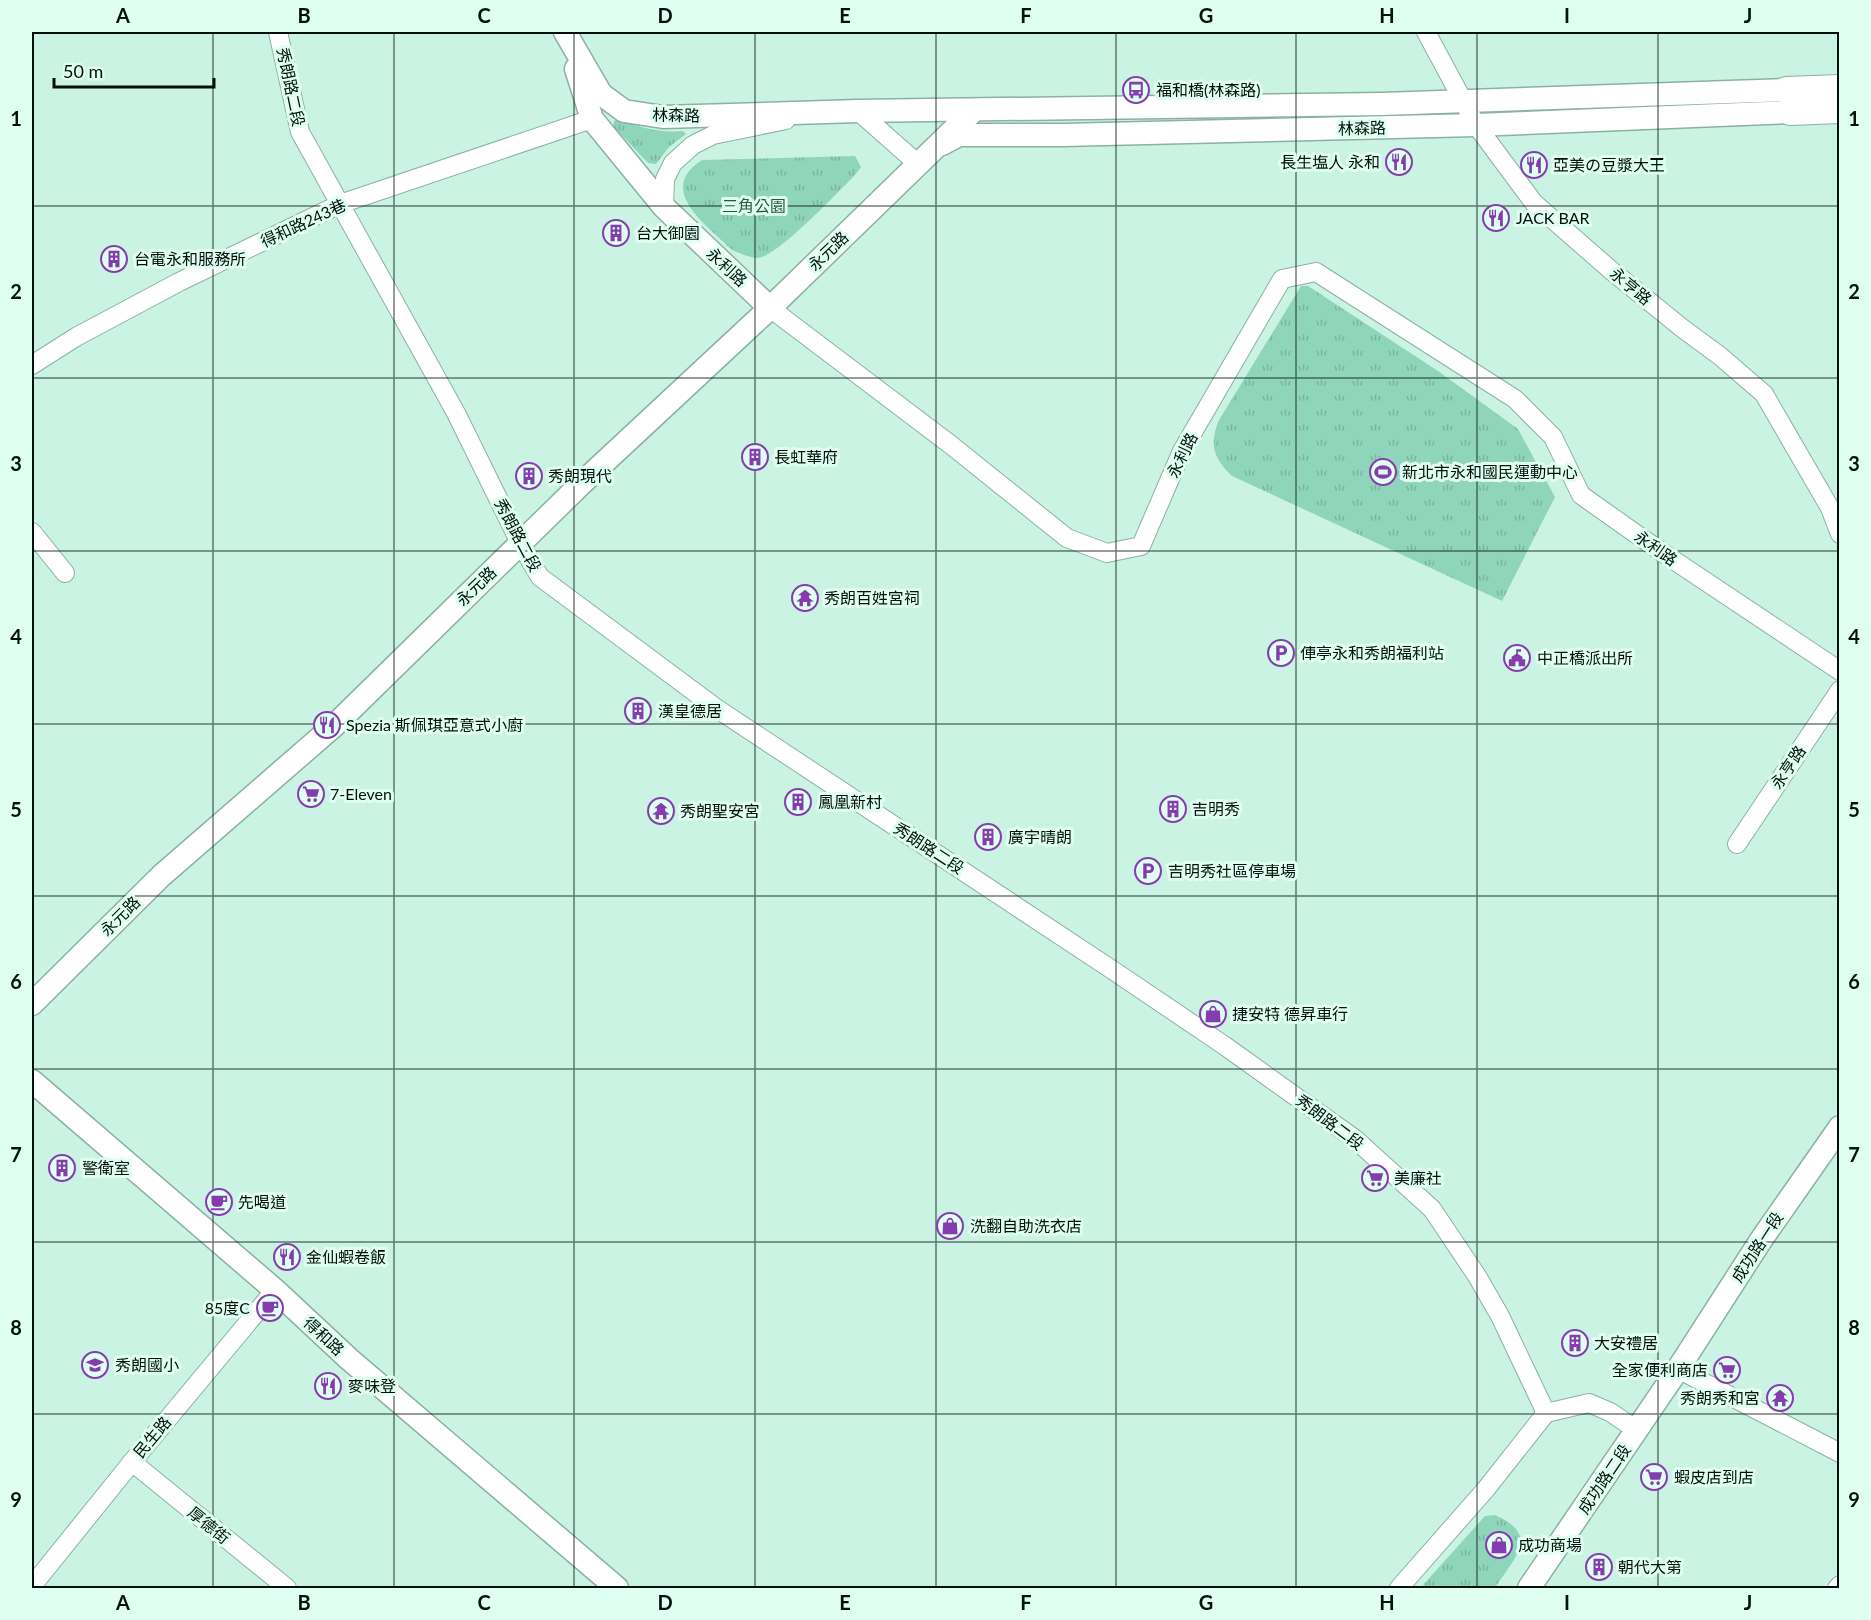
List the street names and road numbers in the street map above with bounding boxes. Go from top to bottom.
street label: 秀朗路二段 [274,46,309,128]
street label: 林森路 [652,105,700,124]
street label: 林森路 [1338,118,1386,137]
street label: 得和路243巷 [257,195,348,251]
street label: 永元路 [804,227,852,274]
street label: 永利路 [703,243,751,290]
street label: 永亨路 [1607,263,1656,308]
street label: 永利路 [1162,429,1201,481]
street label: 秀朗路二段 [491,495,546,575]
street label: 永利路 [1631,526,1681,569]
street label: 永元路 [452,562,500,609]
street label: 永亨路 [1766,742,1809,792]
street label: 秀朗路二段 [891,818,968,877]
street label: 永元路 [96,892,143,939]
street label: 秀朗路二段 [1293,1090,1368,1153]
street label: 成功路一段 [1727,1208,1786,1285]
street label: 得和路 [300,1312,348,1359]
street label: 民生路 [129,1412,174,1461]
street label: 成功路二段 [1573,1440,1634,1517]
street label: 厚德街 [185,1502,234,1547]

